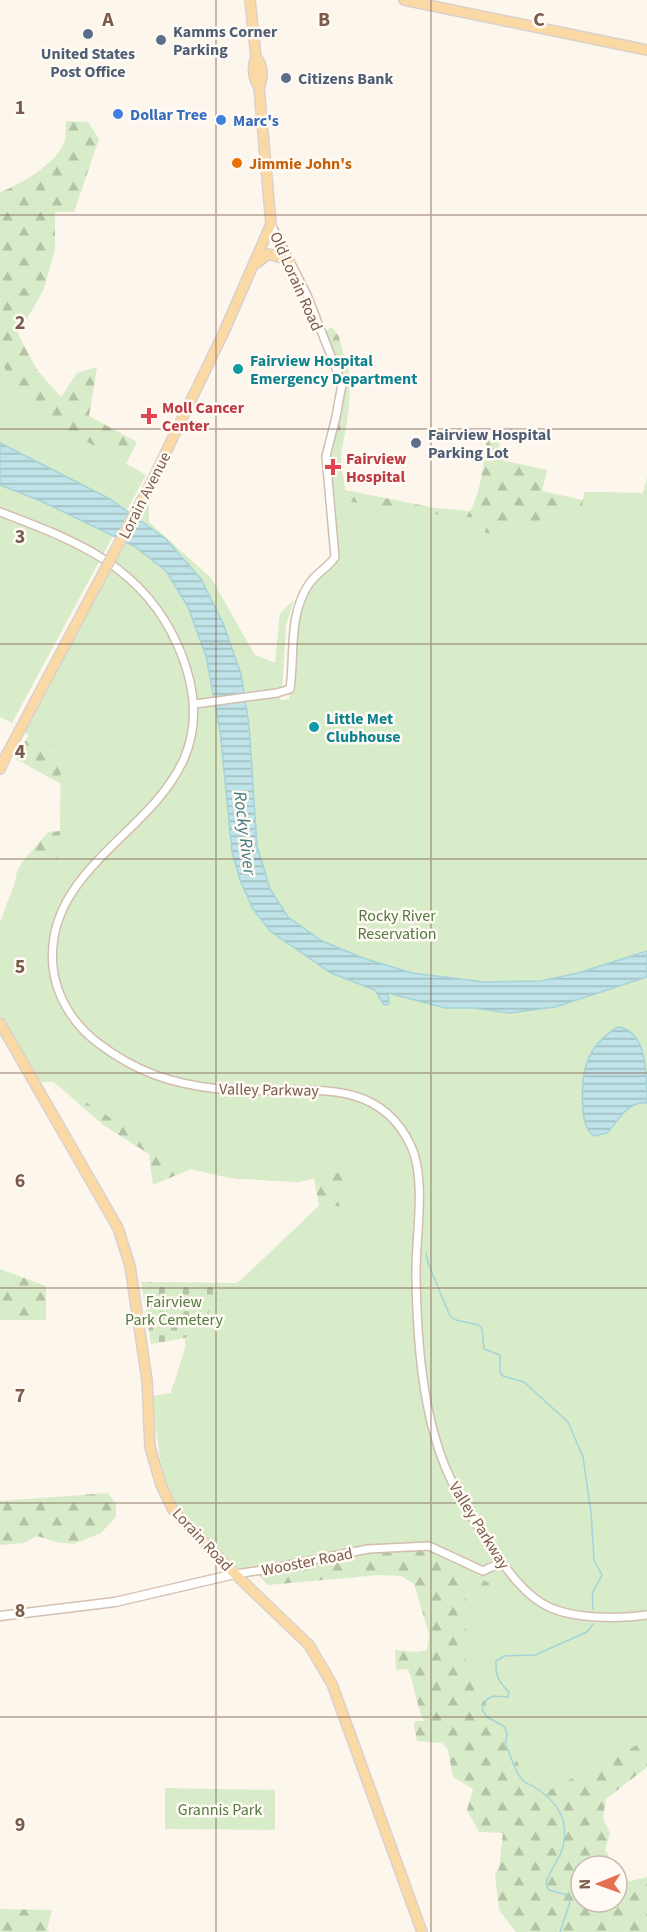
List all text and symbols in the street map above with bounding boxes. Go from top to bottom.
text: A [101,6,114,34]
text: B [318,6,330,34]
text: C [533,6,545,34]
place label: Kamms Corner Parking [173,21,278,61]
marker: United States Post Office [81,27,95,41]
marker: Kamms Corner Parking [154,33,168,47]
place label: United States Post Office [41,43,135,83]
place label: Citizens Bank [298,68,393,90]
marker: Citizens Bank [279,71,293,85]
text: 1 [15,94,25,122]
place label: Dollar Tree [130,104,207,126]
marker: Dollar Tree [111,107,125,121]
place label: Marc's [233,110,279,132]
marker: Marc's [214,113,228,127]
place label: Jimmie John's [249,153,352,175]
marker: Jimmie John's [230,156,244,170]
street label: Old Lorain Road [264,228,328,335]
text: 2 [15,309,25,337]
place label: Fairview Hospital Emergency Department [250,350,417,390]
marker: Fairview Hospital Emergency Department [231,362,245,376]
place label: Moll Cancer Center [162,397,245,437]
marker: Moll Cancer Center [140,407,158,425]
place label: Fairview Hospital Parking Lot [428,424,551,464]
marker: Fairview Hospital Parking Lot [409,436,423,450]
street label: Lorain Avenue [114,448,176,543]
place label: Fairview Hospital [346,448,407,488]
marker: Fairview Hospital [324,458,342,476]
text: 3 [15,523,25,551]
place label: Little Met Clubhouse [326,708,401,748]
marker: Little Met Clubhouse [307,720,321,734]
text: 4 [15,738,26,766]
water label: Rocky River [227,790,262,877]
park label: Rocky River Reservation [357,905,437,945]
text: 5 [15,953,25,981]
street label: Valley Parkway [219,1078,319,1102]
text: 6 [15,1167,25,1195]
park label: Fairview Park Cemetery [125,1291,223,1331]
text: 7 [15,1382,25,1410]
street label: Valley Parkway [443,1477,515,1574]
street label: Lorain Road [167,1503,238,1576]
street label: Wooster Road [260,1542,355,1582]
text: 8 [15,1597,25,1625]
park label: Grannis Park [178,1799,262,1821]
text: 9 [15,1811,25,1839]
north arrow [569,1854,629,1914]
text: N [574,1879,596,1890]

